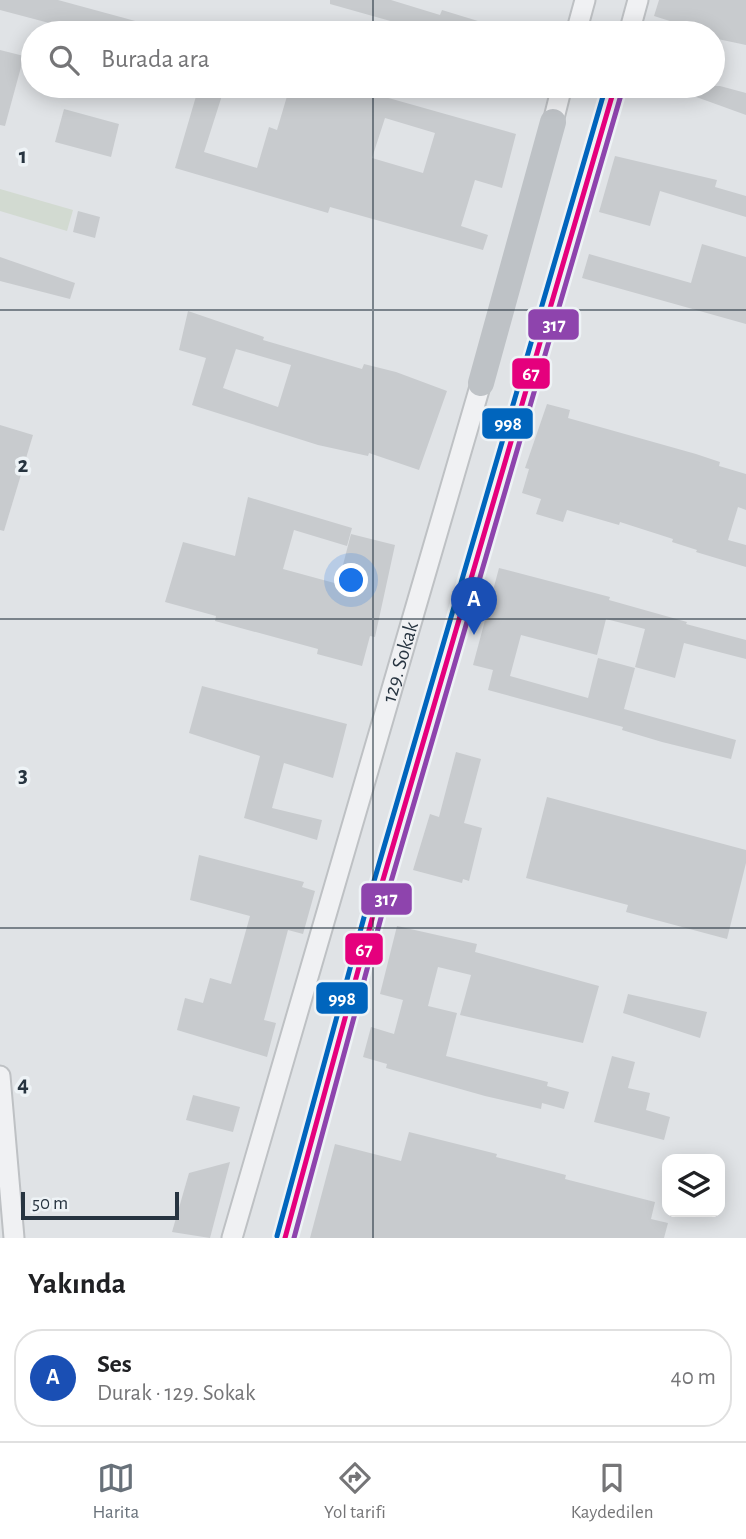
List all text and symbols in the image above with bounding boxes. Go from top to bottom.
search box [21,21,725,98]
icon: search [45,41,83,79]
text: Burada ara [101,46,210,72]
text: 1 [19,145,27,168]
line badge: 317 [527,308,580,341]
text: 317 [542,316,566,335]
line badge: 67 [511,357,551,390]
text: 67 [522,365,540,384]
line badge: 998 [481,407,534,440]
text: 998 [494,415,522,434]
text: 2 [18,454,29,477]
your location [334,563,368,597]
pin: A [451,577,497,635]
street label: 129. Sokak [378,619,422,705]
text: 3 [18,764,28,787]
line badge: 317 [360,882,413,916]
text: 317 [374,890,398,909]
line badge: 67 [344,932,384,966]
text: 67 [355,941,373,960]
line badge: 998 [315,981,369,1015]
text: 998 [328,990,356,1009]
text: 4 [17,1073,29,1096]
map controls [662,1154,725,1217]
button: layers [662,1154,725,1217]
scale bar [21,1189,178,1221]
text: 50 m [32,1194,68,1213]
text: Yakında [28,1269,126,1299]
text: Ses [97,1351,132,1377]
text: A [46,1366,60,1389]
text: 40 m [671,1366,716,1389]
text: Durak · 129. Sokak [97,1382,256,1405]
tab: Harita [92,1459,139,1524]
tab: Yol tarifi [324,1459,386,1524]
tab: Kaydedilen [571,1459,654,1524]

